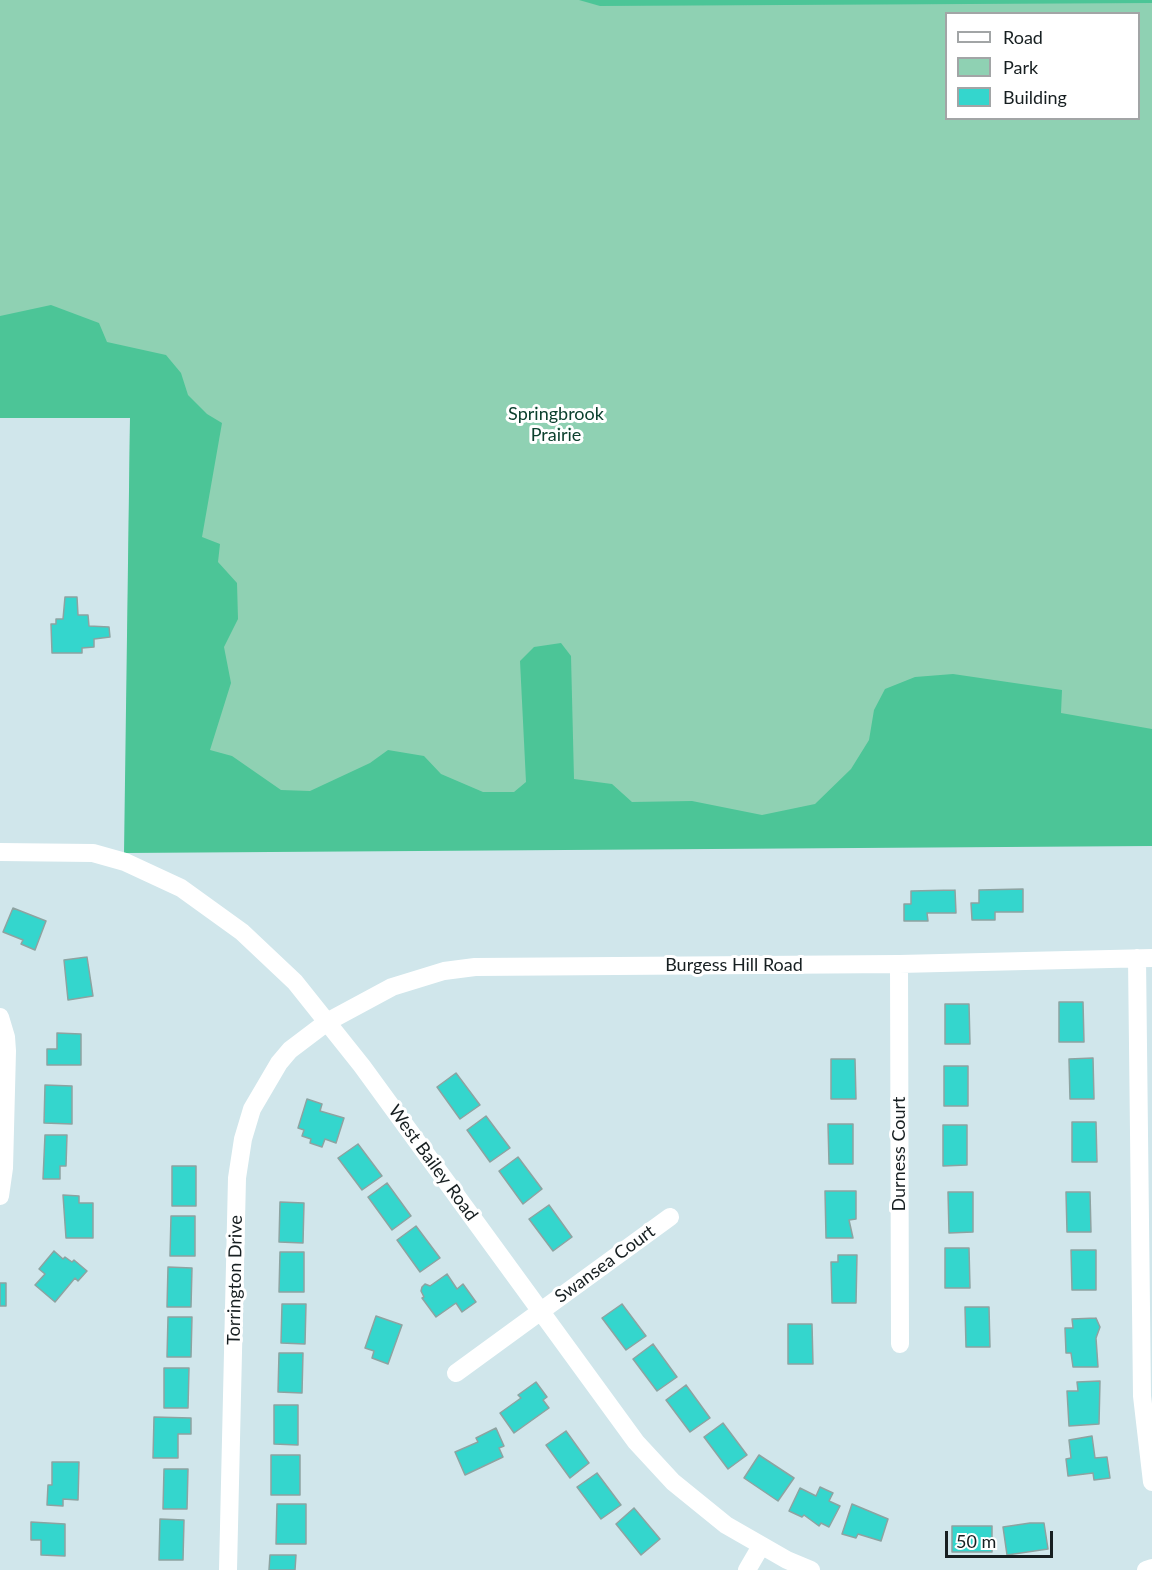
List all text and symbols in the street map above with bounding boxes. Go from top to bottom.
legend [945,12,1140,120]
text: Road [1003,26,1043,48]
text: Park [1003,56,1038,78]
text: Building [1003,86,1067,108]
park label: Springbrook Prairie [508,403,604,446]
street label: Burgess Hill Road [665,954,803,976]
street label: Durness Court [888,1097,910,1211]
street label: West Bailey Road [384,1101,482,1225]
street label: Torrington Drive [223,1215,247,1345]
street label: Swansea Court [551,1220,659,1308]
scale bar [948,1519,1056,1557]
text: 50 m [956,1530,996,1552]

